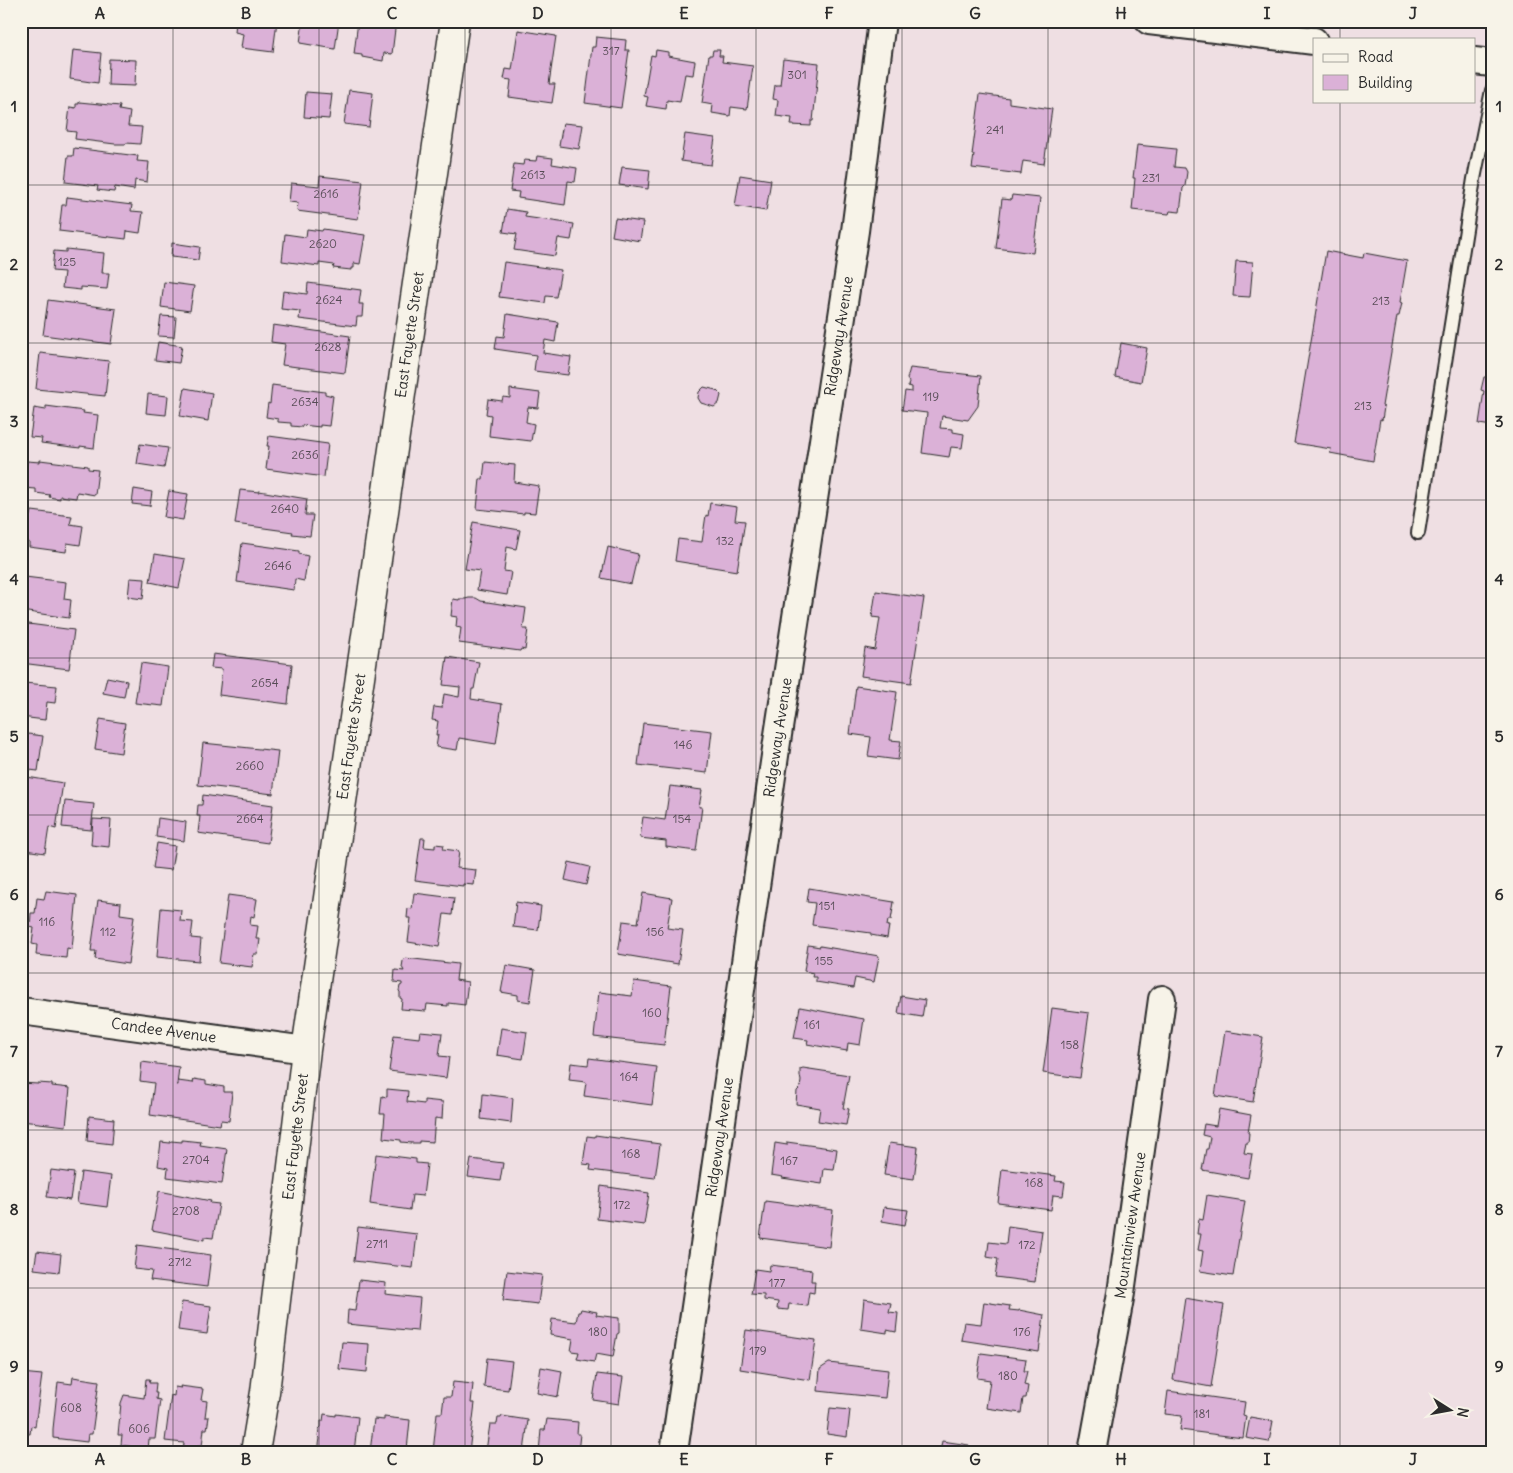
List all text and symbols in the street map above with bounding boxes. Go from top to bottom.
text: A [95,3,105,23]
text: B [241,3,252,23]
text: C [387,3,398,23]
text: D [532,3,544,23]
text: E [679,3,689,23]
text: F [824,3,834,23]
text: G [969,3,981,23]
text: H [1115,3,1127,23]
text: I [1264,3,1271,23]
text: J [1409,3,1418,23]
legend [1313,38,1476,102]
house number: 317 [602,43,620,58]
text: Road [1358,47,1393,66]
house number: 301 [787,67,807,82]
text: Building [1358,73,1413,92]
text: 1 [11,96,17,116]
text: 1 [1496,96,1502,116]
house number: 241 [986,122,1004,137]
house number: 2613 [520,167,546,182]
house number: 231 [1142,170,1160,185]
house number: 2616 [313,186,339,201]
house number: 2620 [309,236,337,251]
text: 2 [10,254,19,274]
house number: 125 [58,254,76,269]
text: 2 [1495,254,1504,274]
street label: East Fayette Street [391,270,428,399]
street label: Ridgeway Avenue [820,275,857,397]
house number: 2624 [316,292,342,307]
house number: 213 [1372,293,1390,308]
house number: 2628 [315,339,342,354]
house number: 119 [923,389,939,404]
house number: 2634 [291,394,319,409]
house number: 213 [1354,398,1372,413]
text: 3 [9,411,19,431]
text: 3 [1494,411,1504,431]
house number: 2636 [291,447,319,462]
house number: 2640 [271,501,299,516]
house number: 132 [716,533,735,548]
house number: 2646 [264,558,292,573]
text: 4 [9,569,19,589]
text: 4 [1494,569,1504,589]
street label: East Fayette Street [332,672,369,801]
house number: 2654 [251,675,279,690]
street label: Ridgeway Avenue [759,676,796,799]
text: 5 [9,726,19,746]
text: 5 [1494,726,1504,746]
house number: 146 [674,737,692,752]
house number: 2660 [236,758,264,773]
house number: 2664 [236,811,264,826]
house number: 154 [673,811,691,826]
text: 6 [9,884,19,904]
text: 6 [1494,884,1504,904]
house number: 151 [819,898,835,913]
house number: 116 [39,914,55,929]
house number: 112 [100,924,116,939]
house number: 156 [646,924,664,939]
house number: 155 [815,953,833,968]
house number: 160 [642,1005,662,1020]
street label: Candee Avenue [110,1013,217,1047]
house number: 161 [804,1017,820,1032]
house number: 158 [1061,1037,1079,1052]
text: 7 [10,1041,18,1061]
text: 7 [1495,1041,1503,1061]
house number: 164 [620,1069,638,1084]
street label: East Fayette Street [278,1072,312,1201]
street label: Ridgeway Avenue [701,1076,737,1198]
house number: 168 [622,1146,640,1161]
street label: Mountainview Avenue [1110,1151,1150,1300]
house number: 2704 [182,1152,210,1167]
house number: 167 [780,1153,798,1168]
house number: 168 [1025,1175,1043,1190]
house number: 172 [613,1197,631,1212]
text: 8 [9,1199,19,1219]
text: 8 [1494,1199,1504,1219]
house number: 2708 [172,1203,200,1218]
house number: 2711 [366,1236,388,1251]
house number: 172 [1018,1237,1036,1252]
house number: 2712 [168,1254,192,1269]
house number: 177 [769,1275,785,1290]
house number: 180 [588,1324,608,1339]
house number: 176 [1013,1324,1031,1339]
house number: 179 [749,1343,767,1358]
text: 9 [9,1356,19,1376]
text: 9 [1494,1356,1504,1376]
house number: 180 [998,1368,1018,1383]
north arrow [1426,1386,1476,1436]
house number: 608 [60,1400,82,1415]
house number: 181 [1194,1406,1210,1421]
text: N [1453,1406,1473,1419]
house number: 606 [128,1421,150,1436]
text: A [95,1449,105,1469]
text: B [241,1449,252,1469]
text: C [387,1449,398,1469]
text: D [532,1449,544,1469]
text: E [679,1449,689,1469]
text: F [824,1449,834,1469]
text: G [969,1449,981,1469]
text: H [1115,1449,1127,1469]
text: I [1264,1449,1271,1469]
text: J [1409,1449,1418,1469]

